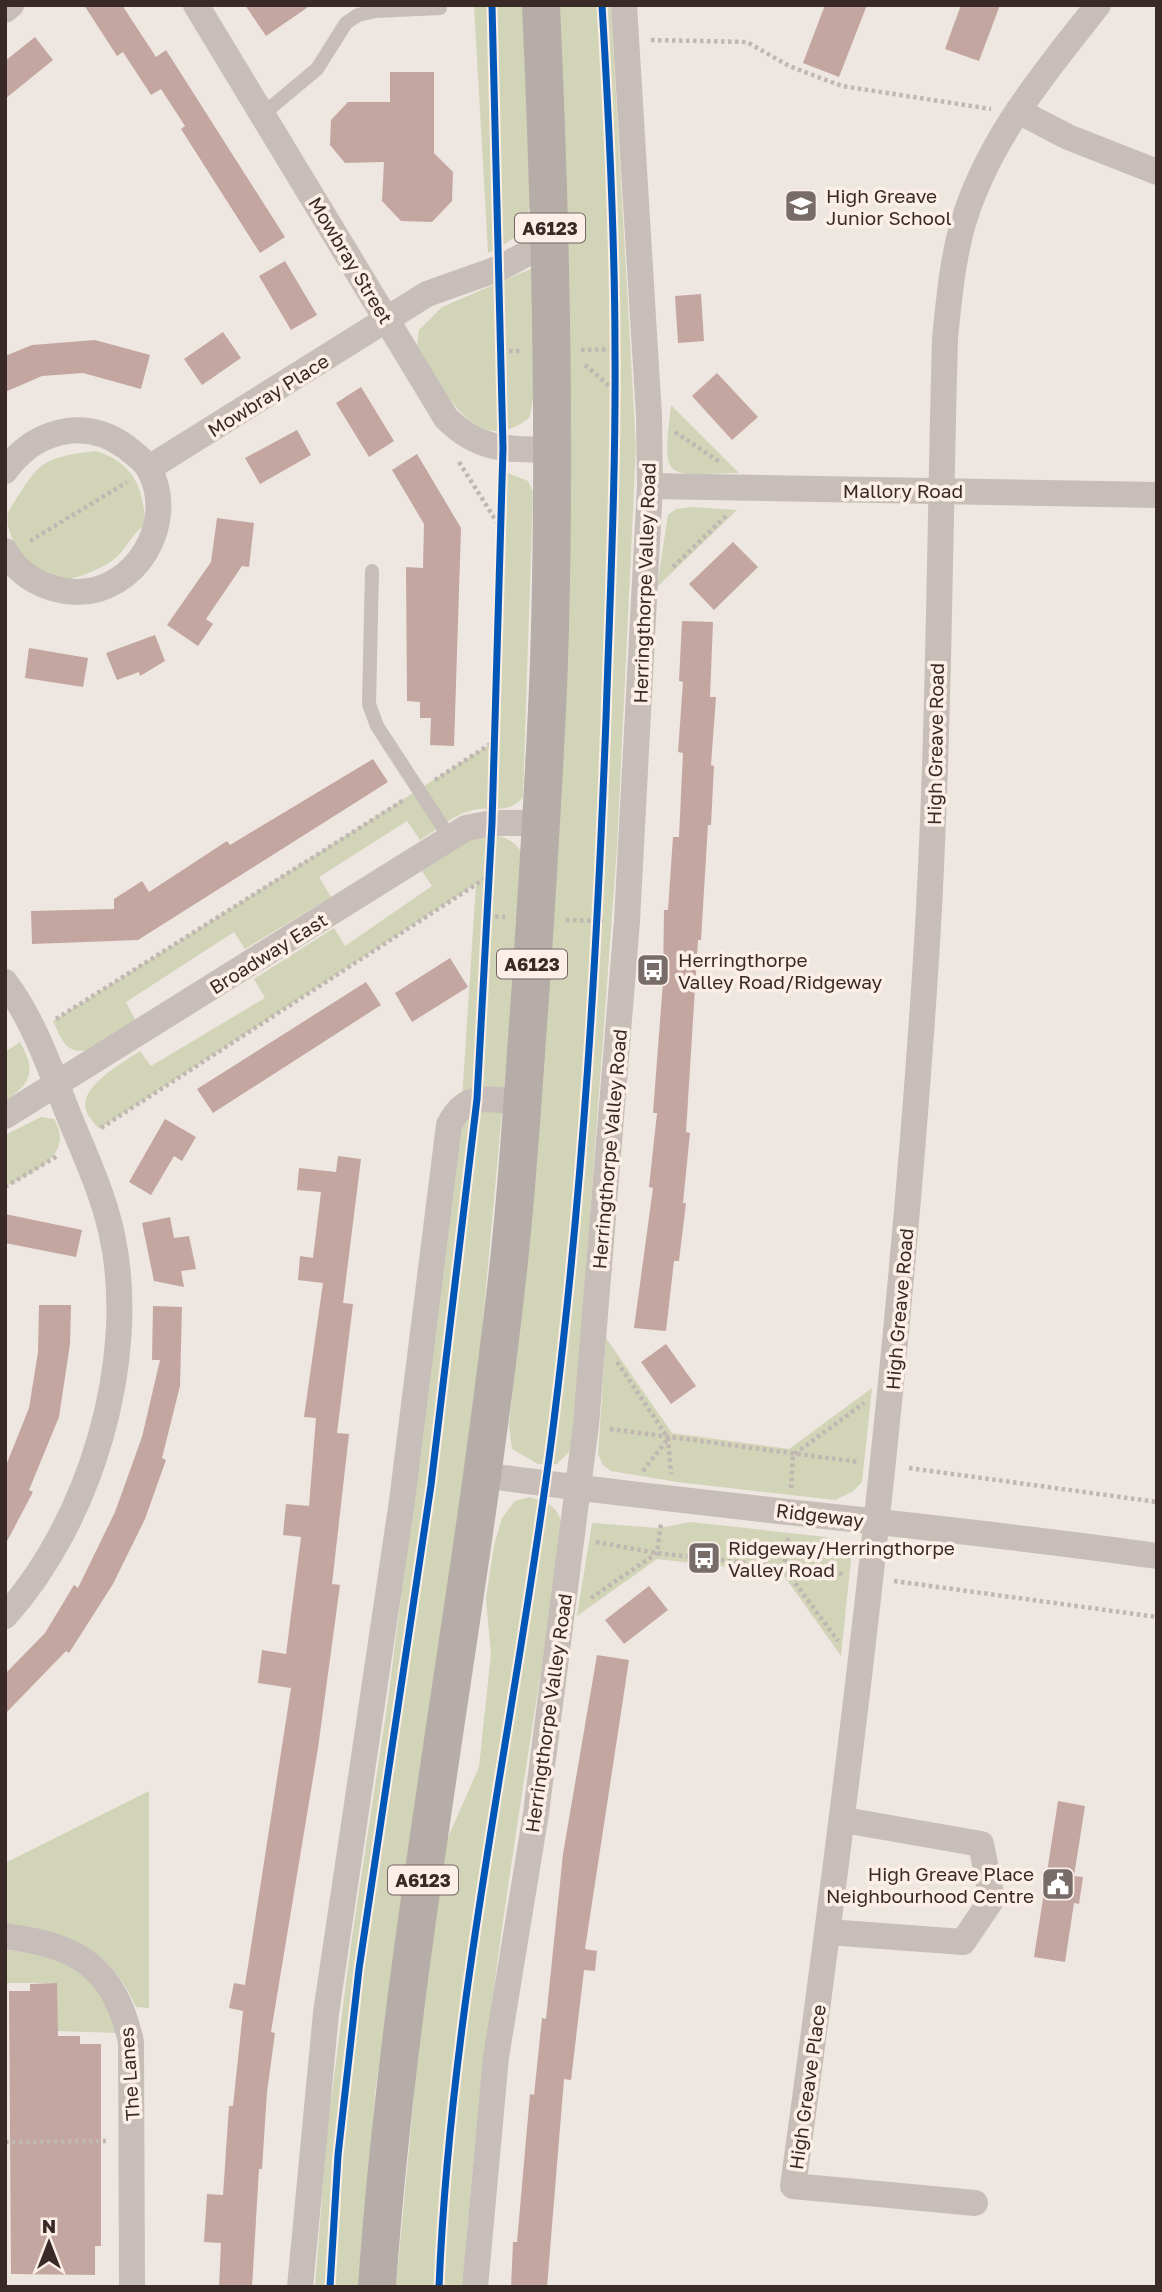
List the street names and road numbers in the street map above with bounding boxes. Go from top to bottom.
street label: Mowbray Street [304,192,398,328]
road number: A6123 [515,213,585,242]
street label: Mowbray Place [203,349,333,441]
street label: Herringthorpe Valley Road [628,462,660,704]
street label: Mallory Road [843,479,963,502]
street label: High Greave Road [922,663,948,825]
street label: Broadway East [205,908,331,998]
road number: A6123 [497,950,567,979]
street label: Herringthorpe Valley Road [587,1028,631,1270]
street label: High Greave Road [880,1227,918,1391]
street label: Ridgeway [775,1498,866,1532]
street label: Herringthorpe Valley Road [520,1592,576,1834]
road number: A6123 [388,1866,458,1894]
street label: High Greave Place [784,2003,830,2171]
street label: The Lanes [114,2026,144,2122]

